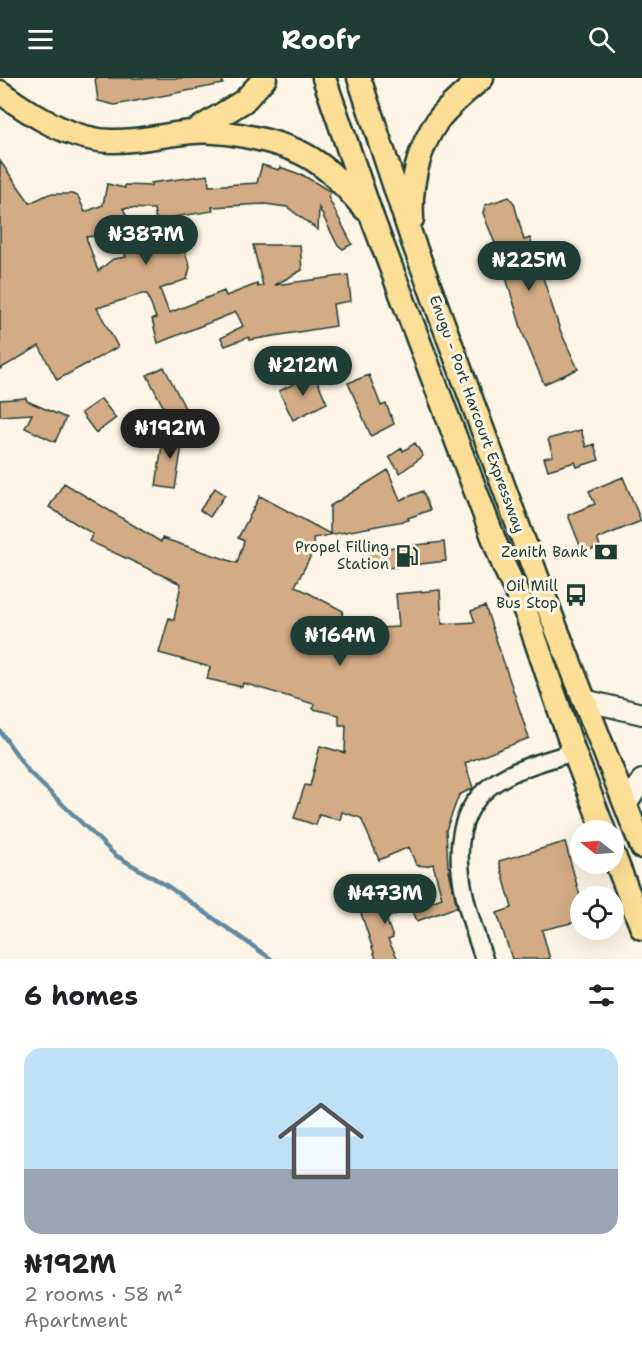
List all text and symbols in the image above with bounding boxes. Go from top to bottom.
text: Roofr [281,21,361,58]
icon: menu [24,23,57,56]
icon: search [585,23,618,56]
pin: ₦387M [104,215,188,266]
text: ₦387M [108,221,184,247]
pin: ₦225M [487,241,571,292]
text: ₦225M [492,247,566,273]
street label: Enugu - Port Harcourt Expressway [425,292,529,536]
pin: ₦212M [261,346,345,397]
text: ₦212M [268,352,338,378]
pin: ₦192M [128,409,212,460]
text: ₦192M [135,415,205,441]
place label: Propel Filling Station [295,537,389,574]
bank icon: Zenith Bank [593,539,619,565]
place label: Zenith Bank [501,542,588,562]
fuel station icon: Propel Filling Station [394,543,420,569]
place label: Oil Mill Bus Stop [496,576,558,613]
bus stop icon: Oil Mill Bus Stop [563,582,589,608]
pin: ₦164M [298,616,382,667]
text: ₦164M [304,622,376,648]
north arrow [570,820,624,874]
map controls [570,820,624,940]
pin: ₦473M [343,874,427,925]
text: ₦473M [348,880,422,906]
button: locate [570,886,624,940]
text: 6 homes [24,978,138,1013]
icon: filters [585,979,618,1012]
icon: home [267,1087,375,1195]
text: ₦192M [24,1246,116,1281]
text: 2 rooms · 58 m² [24,1281,183,1307]
text: Apartment [24,1307,128,1333]

